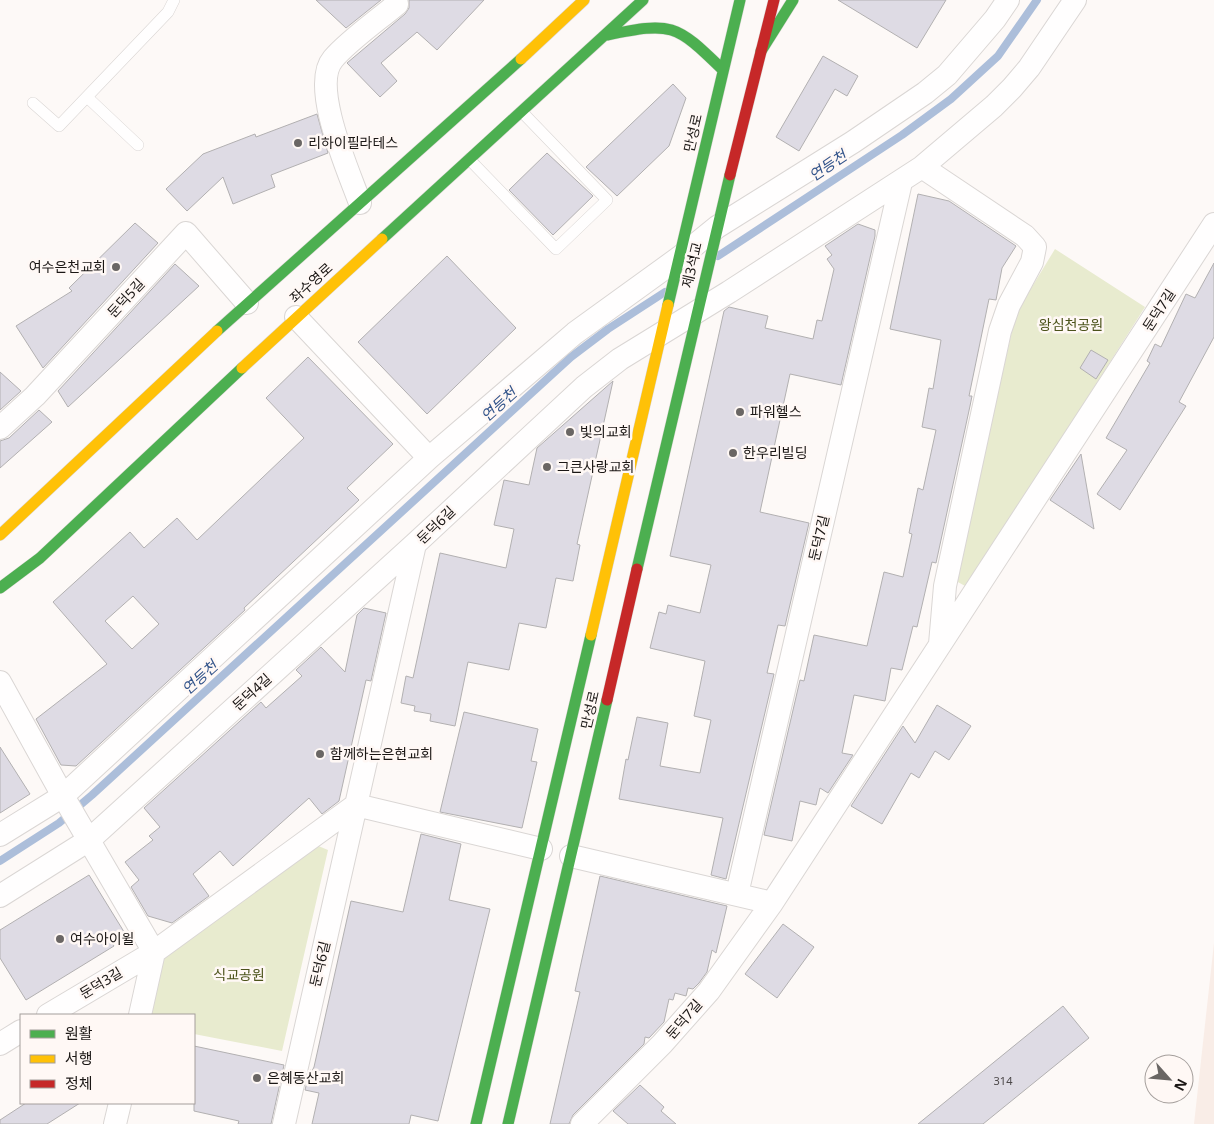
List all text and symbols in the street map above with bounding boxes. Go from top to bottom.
street label: 만성로 [679,112,706,154]
place label: 리하이필라테스 [308,133,398,152]
marker: 리하이필라테스 [292,137,304,149]
water label: 연등천 [805,144,852,185]
street label: 제3석교 [677,240,706,290]
place label: 여수은천교회 [29,257,106,276]
street label: 좌수영로 [285,258,336,307]
marker: 여수은천교회 [110,261,122,273]
street label: 둔덕5길 [103,274,148,321]
street label: 둔덕7길 [1138,285,1179,334]
park label: 왕심천공원 [1039,315,1103,334]
water label: 연등천 [476,382,522,426]
place label: 파워헬스 [750,402,802,421]
marker: 파워헬스 [734,406,746,418]
place label: 빛의교회 [580,422,632,441]
marker: 빛의교회 [564,426,576,438]
place label: 한우리빌딩 [743,443,807,462]
marker: 한우리빌딩 [727,447,739,459]
place label: 그큰사랑교회 [557,457,634,476]
marker: 그큰사랑교회 [541,461,553,473]
street label: 둔덕6길 [412,502,459,548]
street label: 둔덕7길 [804,513,833,563]
water label: 연등천 [177,655,223,699]
street label: 둔덕4길 [228,669,275,714]
street label: 만성로 [576,689,603,731]
place label: 함께하는은현교회 [330,744,433,763]
marker: 함께하는은현교회 [314,748,326,760]
place label: 여수아이윌 [70,929,134,948]
marker: 여수아이윌 [54,933,66,945]
street label: 둔덕6길 [305,939,334,989]
street label: 둔덕3길 [76,962,126,1003]
park label: 식교공원 [213,965,265,984]
street label: 둔덕7길 [661,995,706,1043]
legend [20,1014,195,1104]
text: 원활 [65,1023,93,1043]
text: 서행 [65,1048,93,1068]
north arrow [1144,1054,1194,1104]
place label: 은혜동산교회 [267,1068,344,1087]
marker: 은혜동산교회 [251,1072,263,1084]
text: 정체 [65,1073,93,1093]
house number: 314 [994,1073,1013,1088]
text: N [1170,1076,1192,1095]

